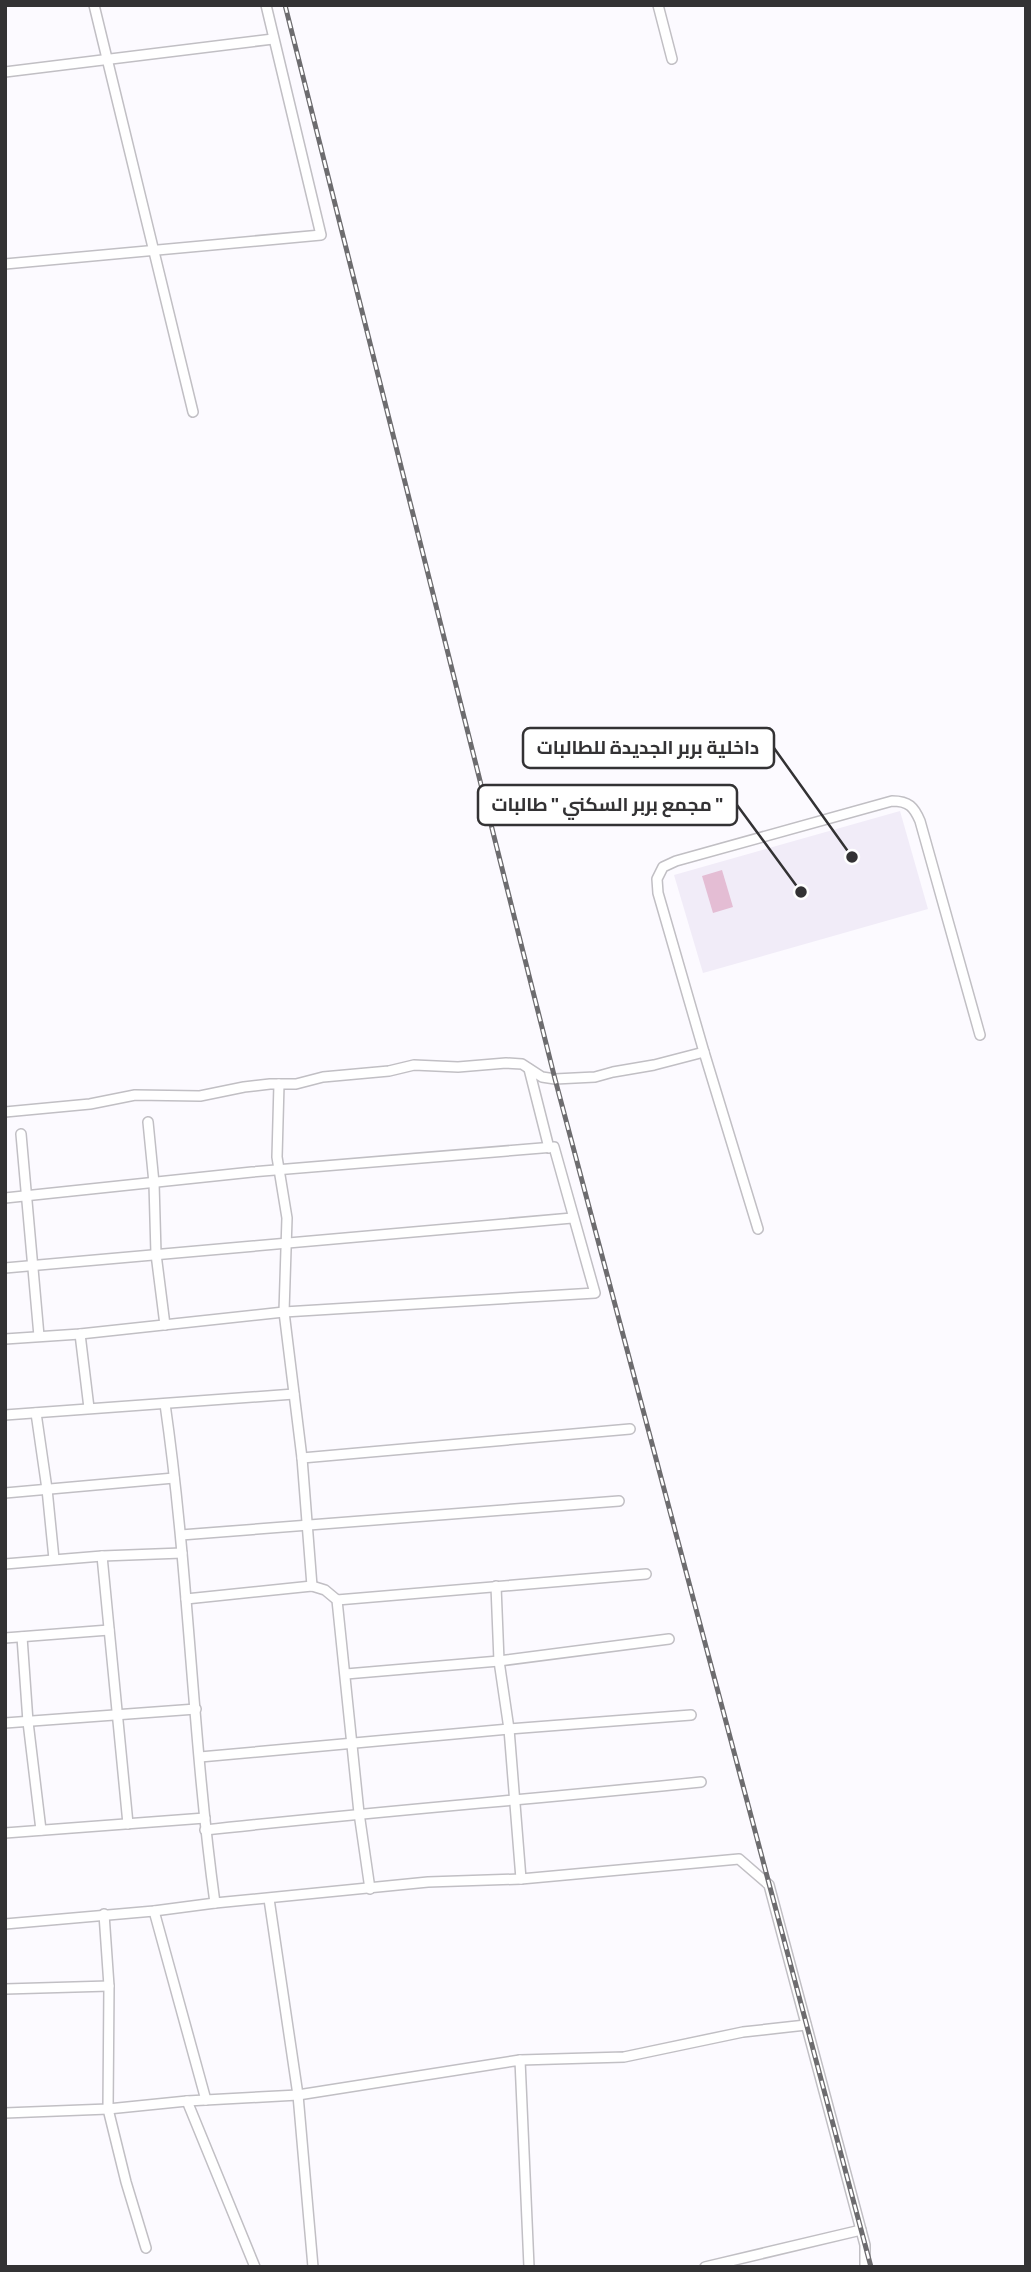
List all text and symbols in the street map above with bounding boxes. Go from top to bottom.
callout: داخلية بربر الجديدة للطالبات [523,728,774,768]
text: داخلية بربر الجديدة للطالبات [537,735,759,759]
callout: مجمع بربر السكني " طالبات " [478,785,737,825]
text: مجمع بربر السكني " طالبات " [491,792,723,820]

